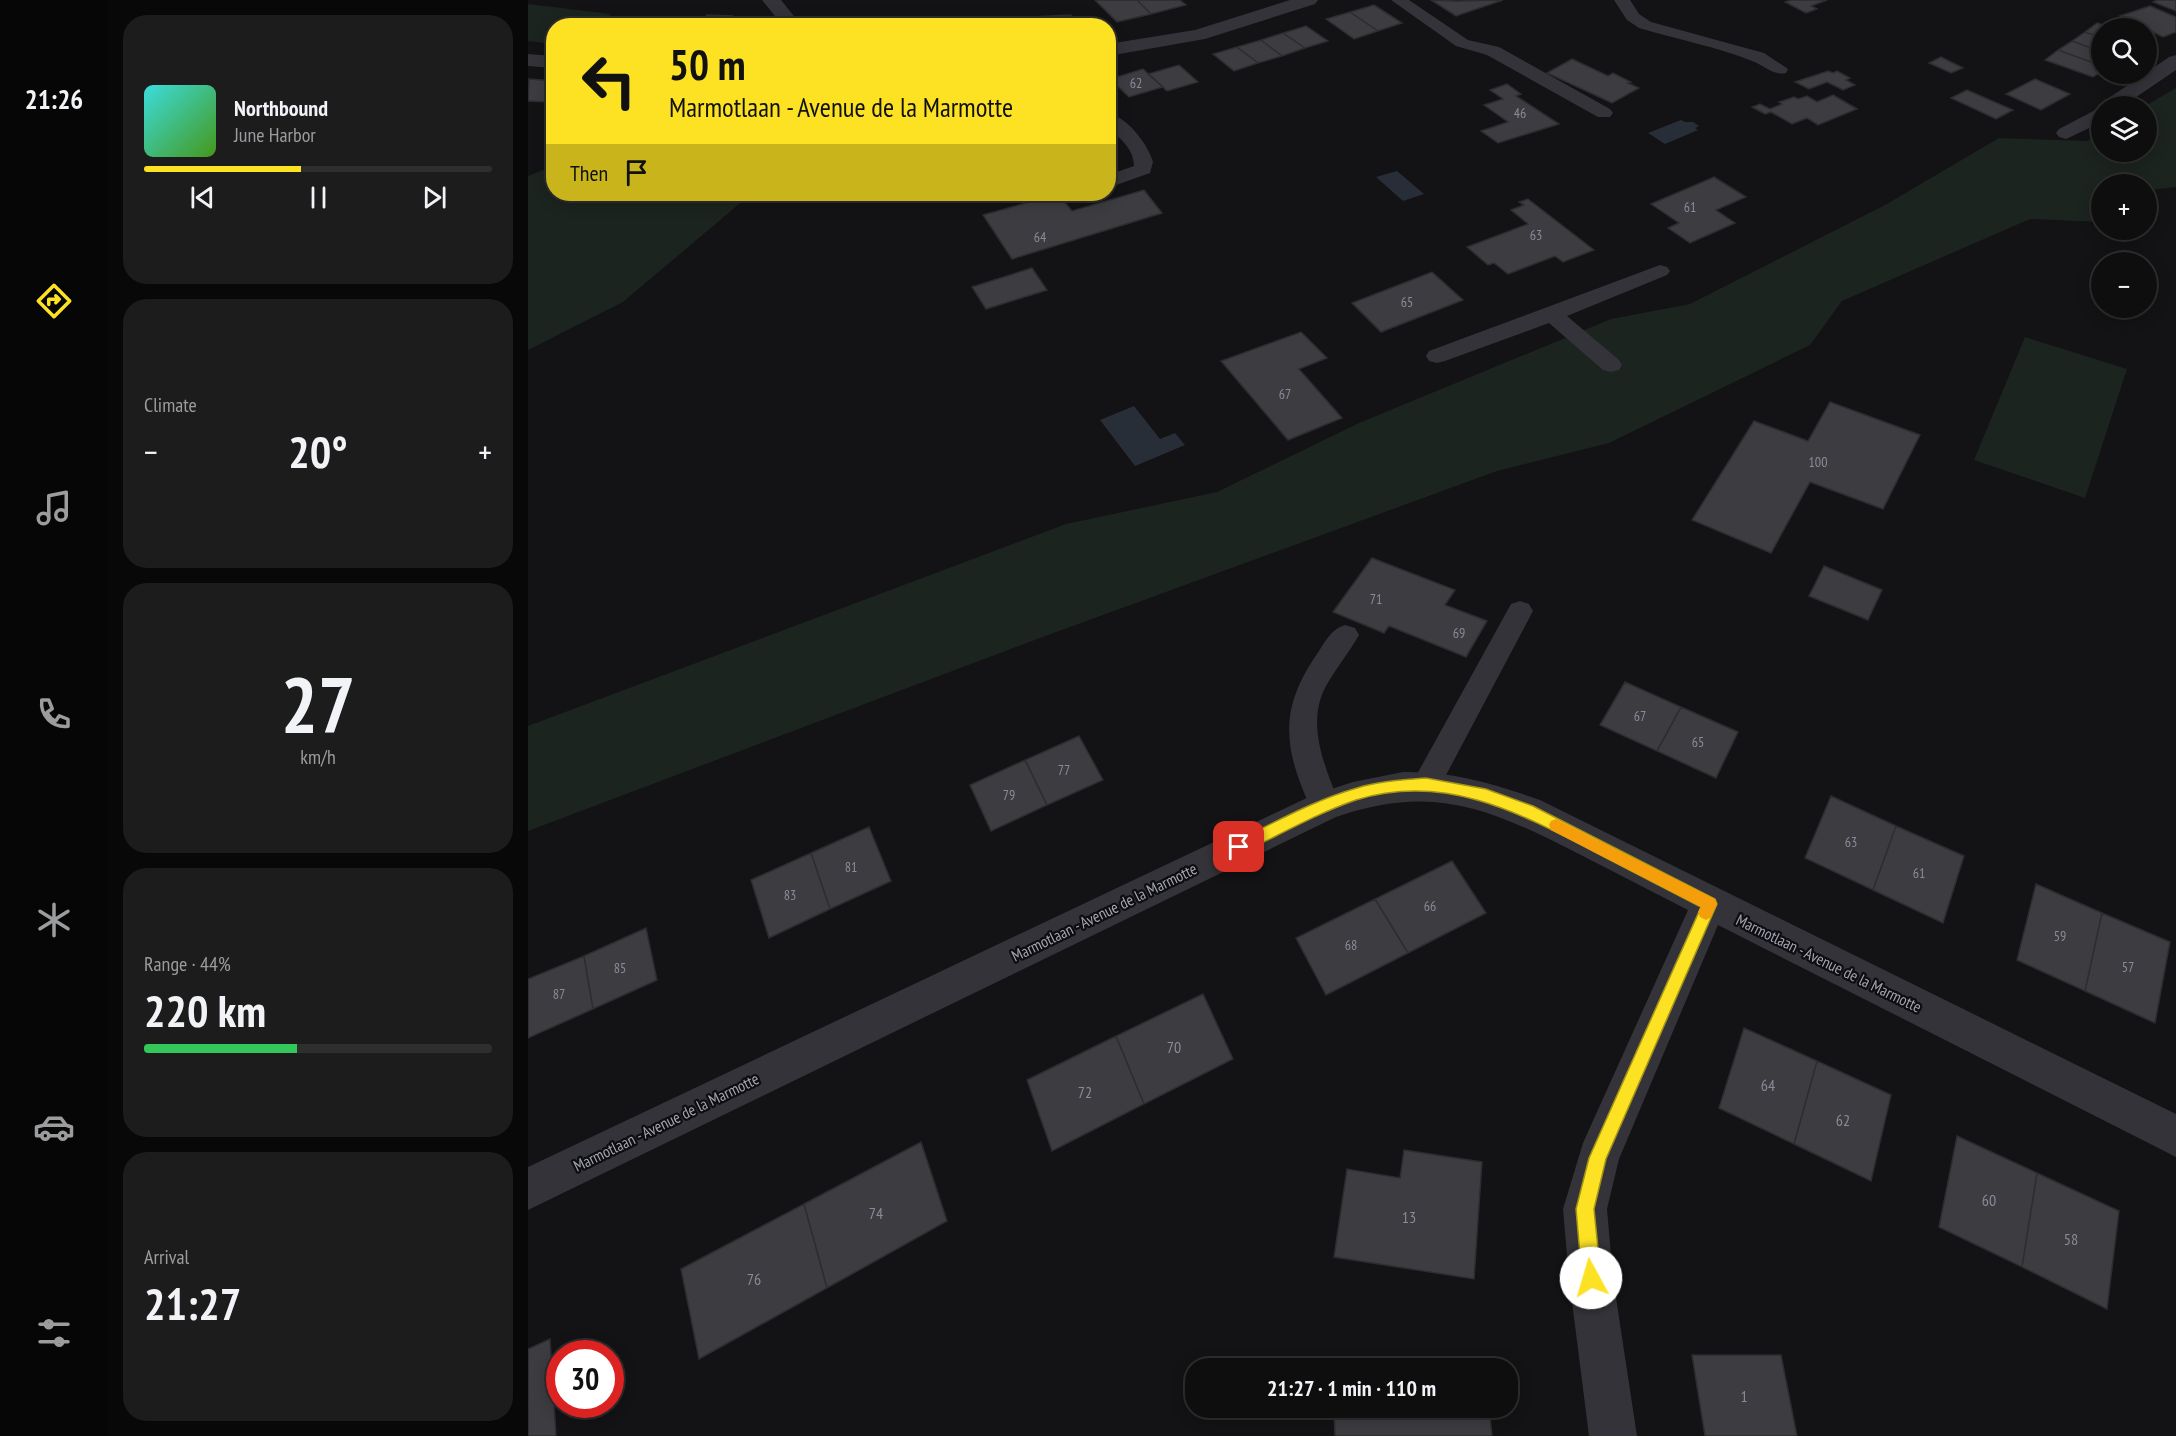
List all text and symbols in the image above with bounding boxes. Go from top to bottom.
map controls [2091,18,2157,318]
button: search [2091,18,2157,84]
text: 50 m [669,37,746,92]
icon: left [570,42,648,120]
house number: 62 [1130,74,1142,92]
text: 21:26 [25,82,83,116]
text: Marmotlaan - Avenue de la Marmotte [669,90,1013,124]
text: Northbound [234,94,328,122]
button: layers [2091,96,2157,162]
house number: 46 [1514,104,1526,122]
text: June Harbor [234,122,316,148]
icon: arrive [620,156,653,189]
text: Then [570,159,608,187]
button: + [2091,174,2157,240]
icon: previous [186,181,219,214]
icon: pause [302,181,335,214]
icon: next [418,181,451,214]
house number: 61 [1684,198,1696,216]
house number: 63 [1530,226,1542,244]
house number: 64 [1034,228,1047,246]
button: − [2091,252,2157,318]
icon: directions [33,280,75,322]
house number: 65 [1401,293,1413,311]
house number: 67 [1279,385,1291,403]
text: Climate [144,392,197,418]
text: 20° [288,422,348,480]
text: − [144,430,158,473]
text: + [478,430,492,473]
house number: 100 [1809,453,1827,471]
icon: music [33,487,75,529]
house number: 71 [1370,590,1382,608]
house number: 69 [1453,624,1465,642]
text: 27 [281,654,355,755]
icon: phone [33,693,75,735]
house number: 67 [1634,707,1646,725]
house number: 65 [1692,733,1704,751]
text: km/h [300,744,336,770]
house number: 77 [1058,761,1070,779]
house number: 79 [1003,786,1015,804]
pin [1213,821,1264,872]
icon: arrive [1222,830,1255,863]
house number: 63 [1845,833,1857,851]
house number: 81 [845,858,857,876]
street label: Marmotlaan - Avenue de la Marmotte [1008,858,1200,966]
house number: 61 [1913,864,1925,882]
house number: 83 [784,886,796,904]
house number: 66 [1424,897,1436,915]
icon: climate [33,899,75,941]
street label: Marmotlaan - Avenue de la Marmotte [1733,909,1925,1017]
house number: 59 [2054,927,2066,945]
house number: 68 [1345,936,1357,954]
text: Range · 44% [144,951,231,977]
house number: 57 [2122,958,2134,976]
house number: 85 [614,959,626,977]
text: 220 km [144,981,266,1039]
house number: 87 [553,985,565,1003]
house number: 70 [1167,1037,1181,1057]
street label: Marmotlaan - Avenue de la Marmotte [570,1068,762,1176]
house number: 64 [1761,1075,1775,1095]
house number: 72 [1078,1082,1092,1102]
icon: car [33,1106,75,1148]
house number: 62 [1836,1110,1850,1130]
house number: 60 [1982,1190,1996,1210]
house number: 74 [869,1203,883,1223]
house number: 13 [1402,1207,1416,1227]
house number: 58 [2064,1229,2078,1249]
text: Arrival [144,1244,189,1270]
position arrow [1559,1246,1623,1310]
house number: 76 [747,1269,761,1289]
text: 21:27 [144,1274,241,1332]
icon: filters [33,1312,75,1354]
speed limit sign: 30 [546,1340,624,1418]
text: 21:27 · 1 min · 110 m [1267,1374,1436,1402]
house number: 1 [1740,1386,1748,1406]

